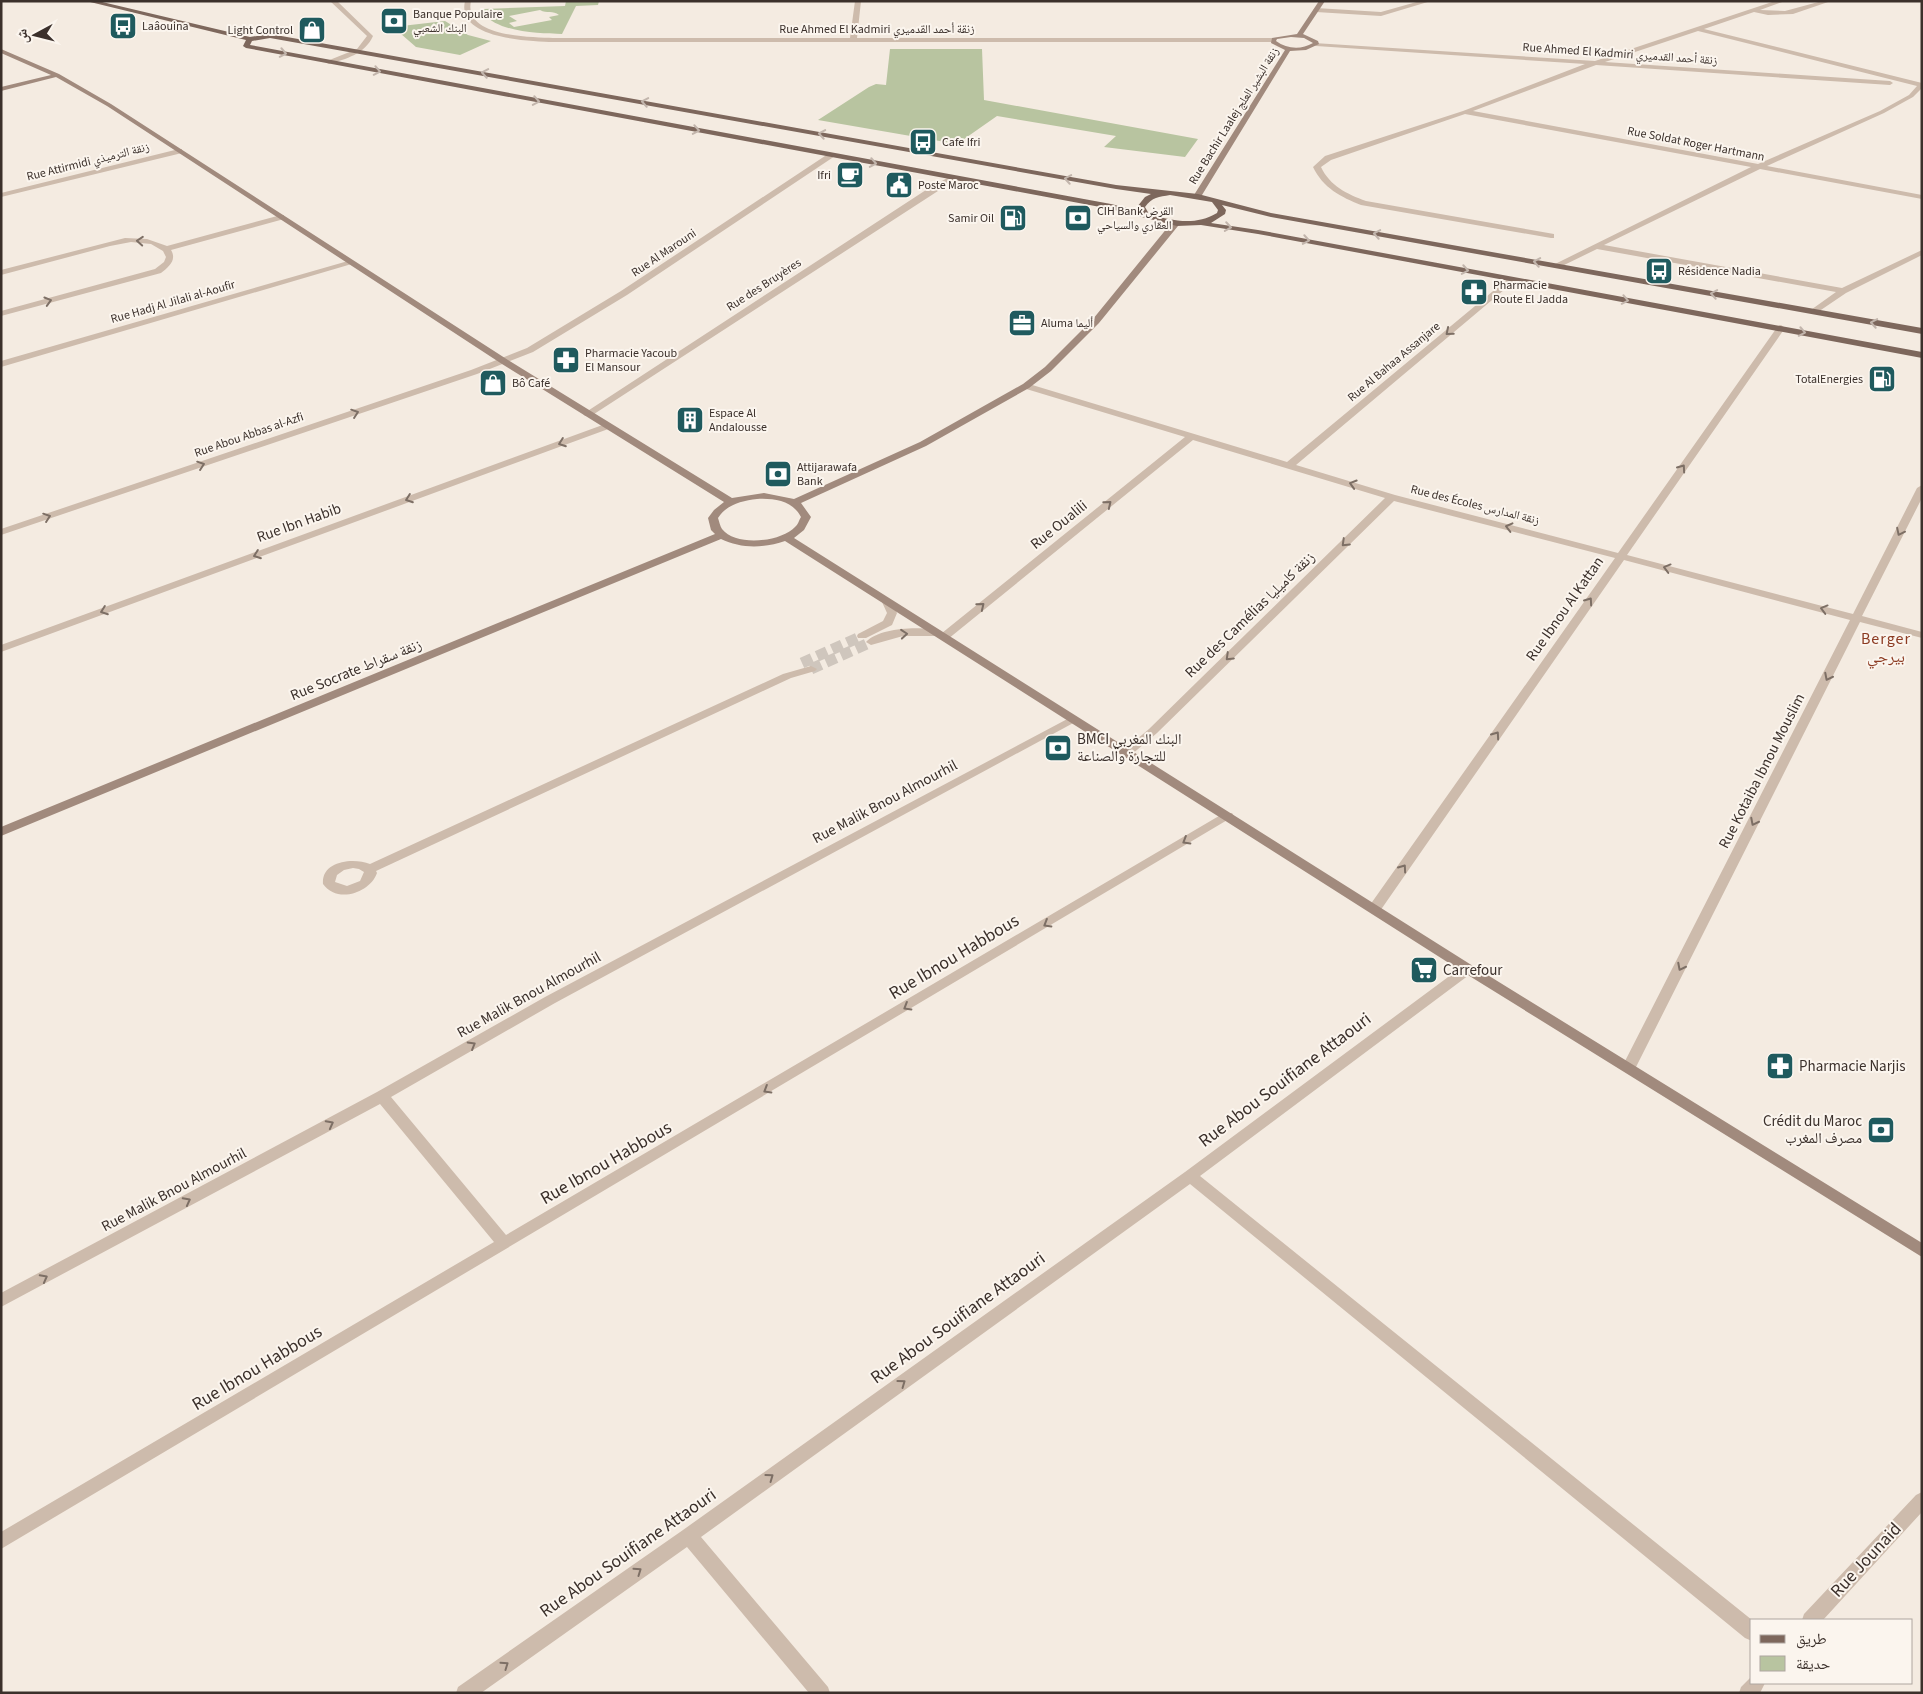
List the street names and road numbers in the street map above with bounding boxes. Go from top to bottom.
street label: Rue Ahmed El Kadmiri زنقة أحمد القدميري [779,21,975,39]
street label: Rue Ahmed El Kadmiri زنقة أحمد القدميري [1522,39,1718,70]
street label: Rue Bachir Laalej زنقة البشير العلج [1185,44,1283,188]
street label: Rue Soldat Roger Hartmann [1626,122,1766,166]
street label: Rue Attirmidi زنقة الترميذي [25,138,152,186]
street label: Rue Al Marouni [628,225,700,281]
street label: Rue des Bruyères [723,254,805,316]
street label: Rue Hadj Al Jilali al-Aoufir [109,276,238,328]
street label: Rue Al Bahaa Assanjare [1344,318,1444,406]
street label: Rue Abou Abbas al-Azfi [192,408,306,462]
street label: Rue des Écoles زنقة المدارس [1409,481,1542,529]
street label: Rue Oualili [1026,495,1092,555]
street label: Rue Ibn Habib [254,498,344,548]
street label: Rue des Camélias زنقة كاميليا [1180,547,1320,683]
street label: Rue Ibnou Al Kattan [1521,553,1609,665]
street label: Rue Socrate زنقة سقراط [287,634,425,706]
street label: Rue Kotaiba Ibnou Mouslim [1714,690,1810,852]
street label: Rue Malik Bnou Almourhil [809,755,961,849]
street label: Rue Ibnou Habbous [884,908,1024,1006]
street label: Rue Malik Bnou Almourhil [453,947,605,1043]
street label: Rue Abou Souifiane Attaouri [1193,1007,1377,1153]
street label: Rue Ibnou Habbous [536,1115,676,1211]
street label: Rue Malik Bnou Almourhil [98,1143,250,1237]
street label: Rue Abou Souifiane Attaouri [866,1246,1050,1390]
street label: Rue Ibnou Habbous [187,1319,327,1417]
street label: Rue Abou Souifiane Attaouri [535,1482,721,1624]
street label: Rue Jounaid [1825,1517,1907,1603]

